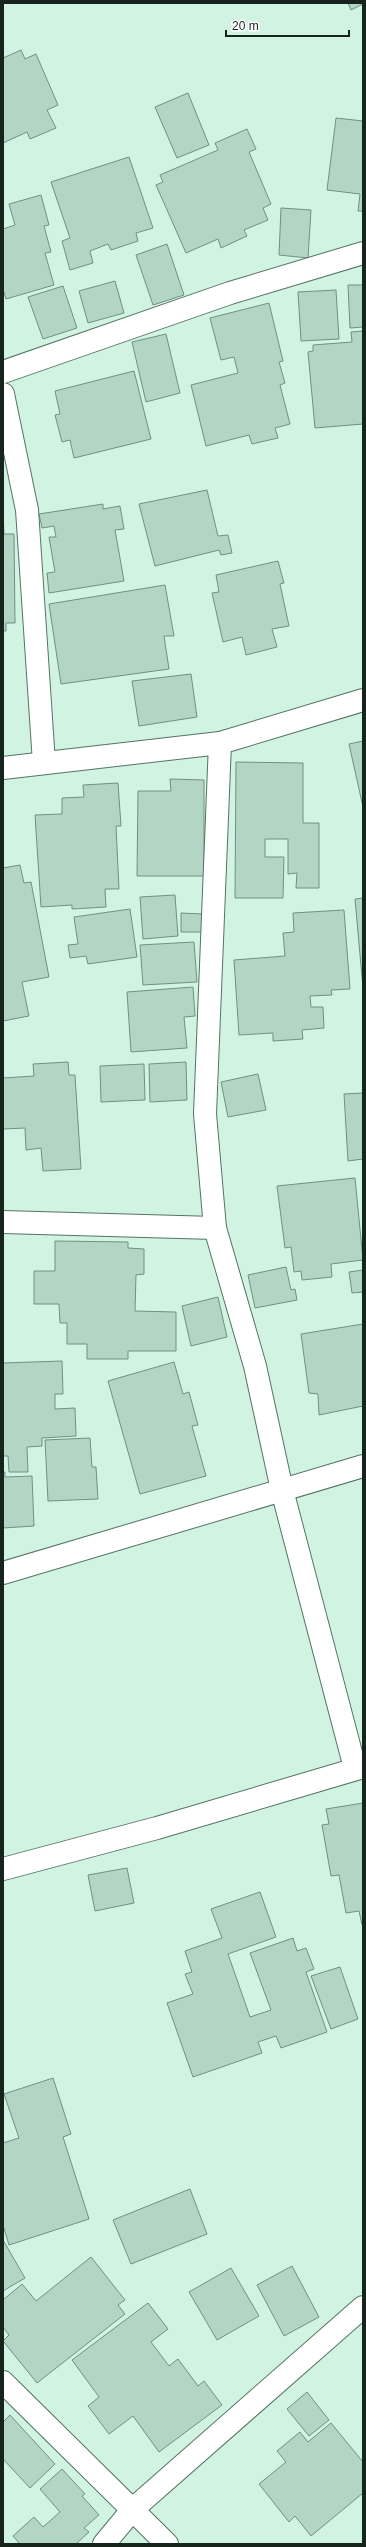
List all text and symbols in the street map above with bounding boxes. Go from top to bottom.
scale bar [226,12,349,38]
text: 20 m [232,19,259,33]

